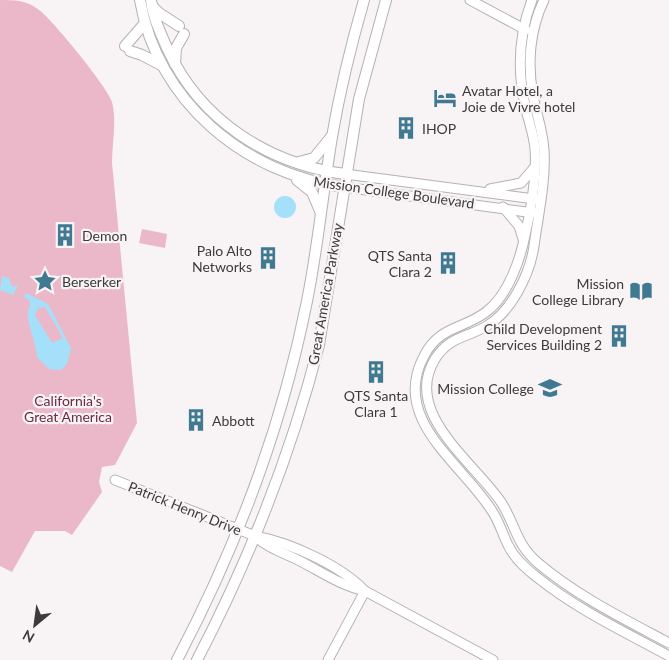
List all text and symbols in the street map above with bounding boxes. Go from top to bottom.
place label: Avatar Hotel, a Joie de Vivre hotel [462,82,575,115]
hotel icon: Avatar Hotel, a Joie de Vivre hotel [432,85,458,111]
building icon: IHOP [393,115,419,141]
place label: IHOP [422,120,456,137]
street label: Mission College Boulevard [312,172,476,212]
street label: Great America Parkway [304,221,346,366]
building icon: Demon [52,222,78,248]
place label: Demon [82,227,127,244]
place label: Palo Alto Networks [192,242,252,275]
building icon: Palo Alto Networks [255,245,281,271]
place label: QTS Santa Clara 2 [368,247,432,280]
building icon: QTS Santa Clara 2 [435,250,461,276]
place icon: Berserker [32,268,58,294]
place label: Berserker [62,273,121,290]
place label: Mission College Library [532,275,625,308]
library icon: Mission College Library [628,278,654,304]
place label: Child Development Services Building 2 [484,320,602,353]
building icon: Child Development Services Building 2 [606,323,632,349]
building icon: QTS Santa Clara 1 [363,359,389,385]
school or university icon: Mission College [537,375,563,401]
place label: Mission College [437,380,534,397]
place label: QTS Santa Clara 1 [344,387,408,420]
park label: California's Great America [24,392,112,425]
building icon: Abbott [183,407,209,433]
place label: Abbott [212,412,255,429]
street label: Patrick Henry Drive [126,478,244,538]
north arrow [10,600,60,650]
text: N [20,627,37,647]

